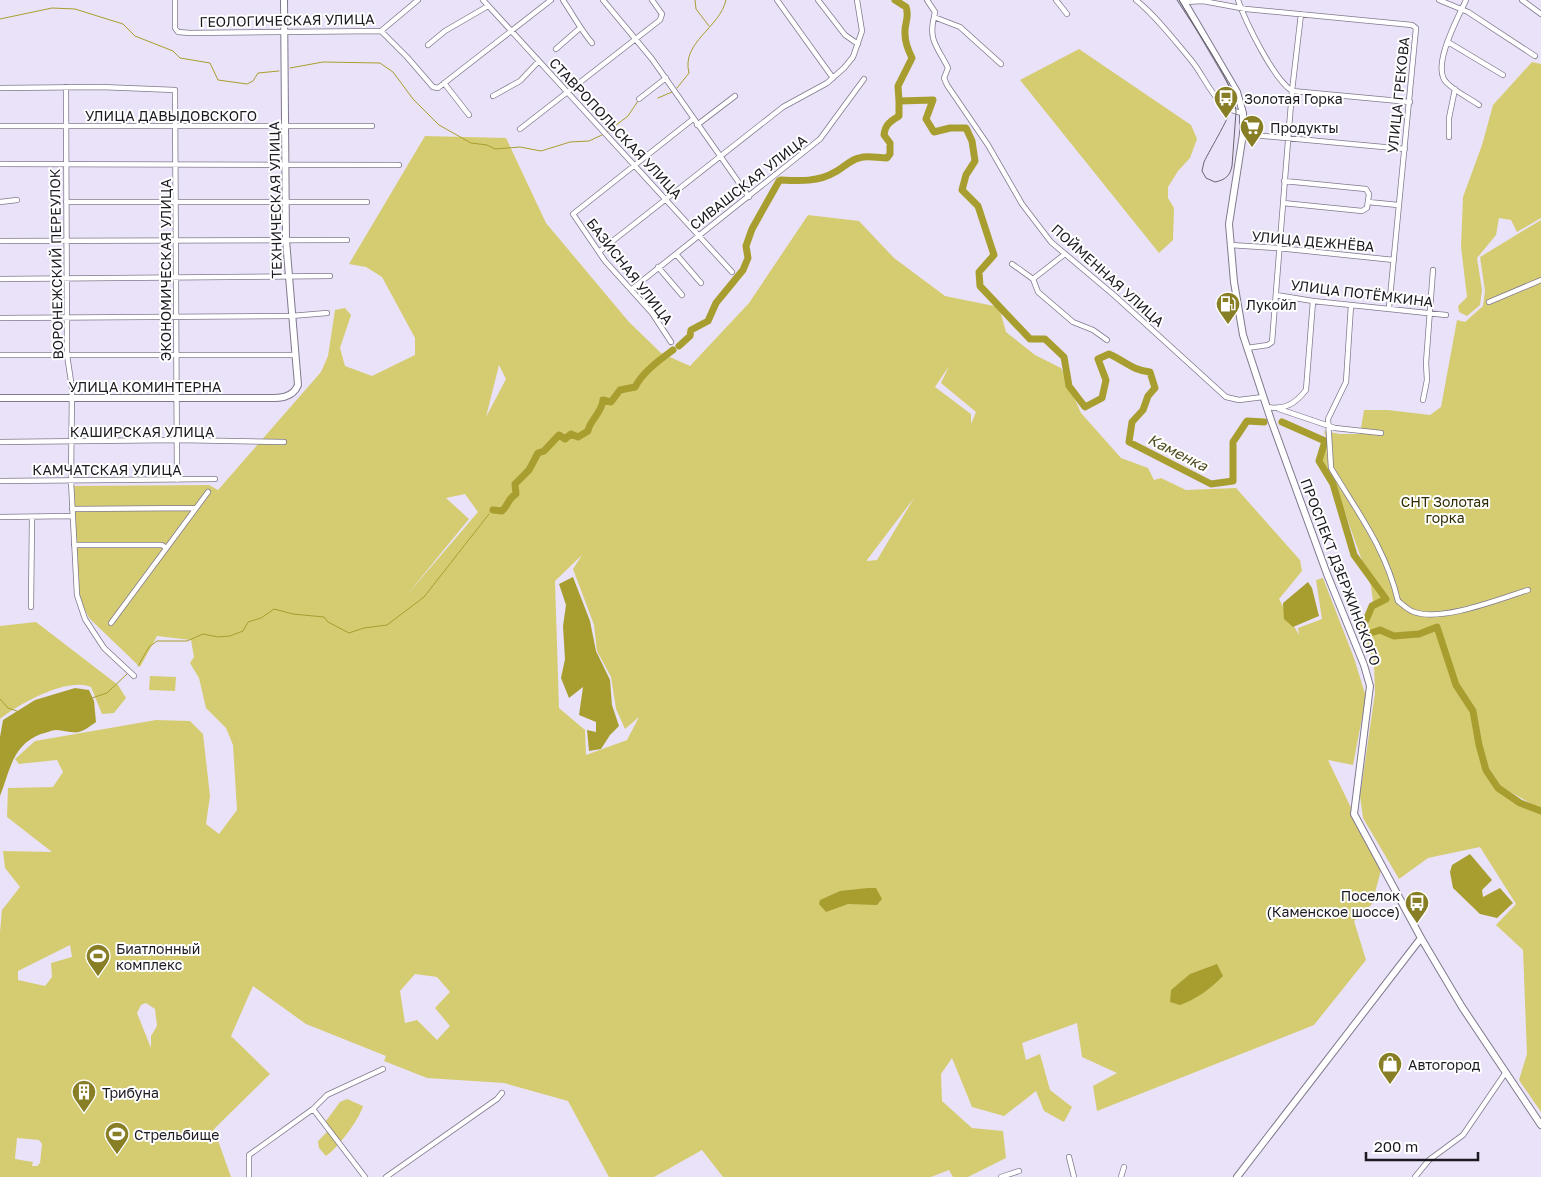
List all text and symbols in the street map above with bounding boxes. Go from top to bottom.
street label: ГЕОЛОГИЧЕСКАЯ УЛИЦА [199,10,375,30]
street label: УЛИЦА ГРЕКОВА [1383,35,1413,154]
street label: СТАВРОПОЛЬСКАЯ УЛИЦА [546,54,686,203]
bus stop icon: Золотая Горка [1213,85,1239,119]
place label: Золотая Горка [1244,90,1343,107]
street label: УЛИЦА ДАВЫДОВСКОГО [85,107,257,124]
supermarket icon: Продукты [1239,114,1265,148]
place label: Продукты [1270,119,1339,136]
street label: ТЕХНИЧЕСКАЯ УЛИЦА [265,121,285,279]
street label: СИВАШСКАЯ УЛИЦА [686,131,810,233]
street label: ВОРОНЕЖСКИЙ ПЕРЕУЛОК [46,168,66,360]
street label: ЭКОНОМИЧЕСКАЯ УЛИЦА [157,178,174,361]
street label: БАЗИСНАЯ УЛИЦА [583,215,677,328]
street label: ПОЙМЕННАЯ УЛИЦА [1048,220,1168,330]
street label: УЛИЦА ДЕЖНЁВА [1251,227,1376,255]
street label: УЛИЦА ПОТЁМКИНА [1290,276,1435,310]
fuel station icon: Лукойл [1215,291,1241,325]
place label: Лукойл [1246,296,1297,313]
street label: УЛИЦА КОМИНТЕРНА [69,378,222,395]
street label: КАШИРСКАЯ УЛИЦА [70,423,215,440]
water label: Каменка [1145,429,1211,475]
street label: КАМЧАТСКАЯ УЛИЦА [32,461,182,478]
street label: ПРОСПЕКТ ДЗЕРЖИНСКОГО [1297,476,1385,668]
park label: СНТ Золотая горка [1401,493,1489,526]
place label: Поселок (Каменское шоссе) [1267,887,1400,920]
bus stop icon: Поселок (Каменское шоссе) [1404,890,1430,924]
place label: Биатлонный комплекс [116,940,200,973]
sports icon: Биатлонный комплекс [85,943,111,977]
shop icon: Автогород [1377,1051,1403,1085]
place label: Автогород [1408,1056,1481,1073]
building icon: Трибуна [71,1079,97,1113]
place label: Трибуна [102,1084,159,1101]
sports icon: Стрельбище [104,1121,130,1155]
place label: Стрельбище [134,1126,219,1143]
scale bar [1366,1130,1478,1162]
text: 200 m [1374,1137,1418,1155]

